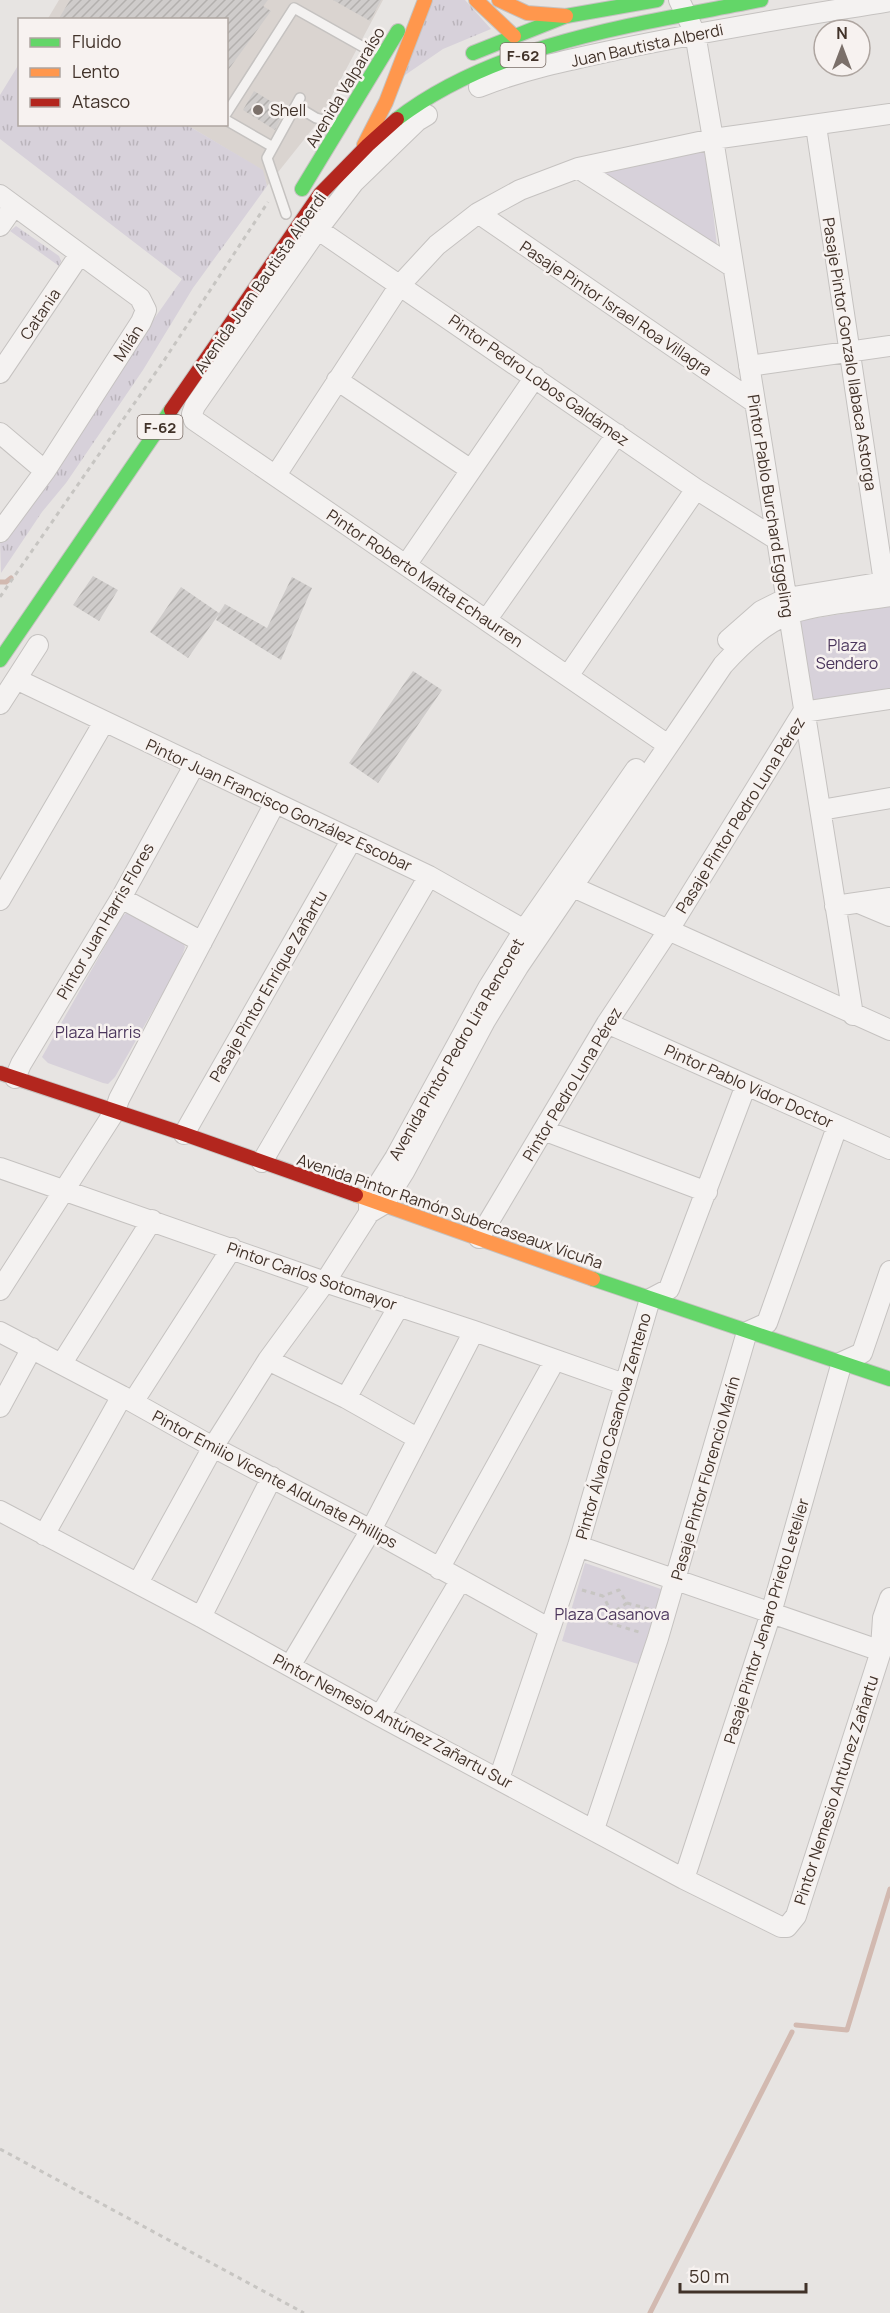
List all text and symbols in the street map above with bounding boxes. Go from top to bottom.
legend [18,18,228,126]
street label: Juan Bautista Alberdi [569,18,725,72]
north arrow [812,18,872,78]
text: N [836,22,848,44]
street label: Avenida Valparaíso [300,23,390,151]
text: Fluido [72,29,121,53]
road number: F-62 [500,43,546,67]
text: Lento [72,59,120,83]
text: Atasco [72,89,130,113]
place label: Shell [270,99,306,121]
marker: Shell [251,103,265,117]
street label: Avenida Juan Bautista Alberdi [189,188,331,378]
street label: Pasaje Pintor Gonzalo Ilabaca Astorga [818,216,882,492]
street label: Pasaje Pintor Israel Roa Villagra [516,235,716,381]
street label: Catania [15,284,65,344]
street label: Pintor Pedro Lobos Galdámez [444,309,634,451]
street label: Milán [108,321,148,365]
street label: Pintor Pablo Burchard Eggeling [742,393,800,619]
road number: F-62 [138,415,182,439]
street label: Pintor Roberto Matta Echaurren [322,504,528,652]
park label: Plaza Sendero [816,634,878,674]
street label: Pasaje Pintor Pedro Luna Pérez [670,713,810,917]
street label: Pintor Juan Francisco González Escobar [142,733,416,877]
street label: Pintor Juan Harris Flores [51,839,159,1003]
street label: Pasaje Pintor Enrique Zañartu [204,886,332,1086]
street label: Avenida Pintor Pedro Lira Rencoret [383,934,529,1164]
street label: Pintor Pedro Luna Pérez [517,1003,627,1165]
park label: Plaza Harris [55,1021,141,1043]
street label: Pintor Pablo Vidor Doctor [661,1039,837,1133]
street label: Avenida Pintor Ramón Subercaseaux Vicuña [294,1148,606,1274]
street label: Pintor Carlos Sotomayor [224,1237,400,1316]
street label: Pintor Álvaro Casanova Zenteno [570,1310,656,1542]
street label: Pasaje Pintor Florencio Marín [665,1373,745,1583]
street label: Pintor Emilio Vicente Aldunate Phillips [149,1405,401,1553]
street label: Pasaje Pintor Jenaro Prieto Letelier [718,1495,814,1746]
park label: Plaza Casanova [554,1603,670,1625]
street label: Pintor Nemesio Antúnez Zañartu Sur [269,1648,517,1794]
street label: Pintor Nemesio Antúnez Zañartu [788,1672,884,1908]
scale bar [680,2256,806,2294]
text: 50 m [689,2264,729,2288]

